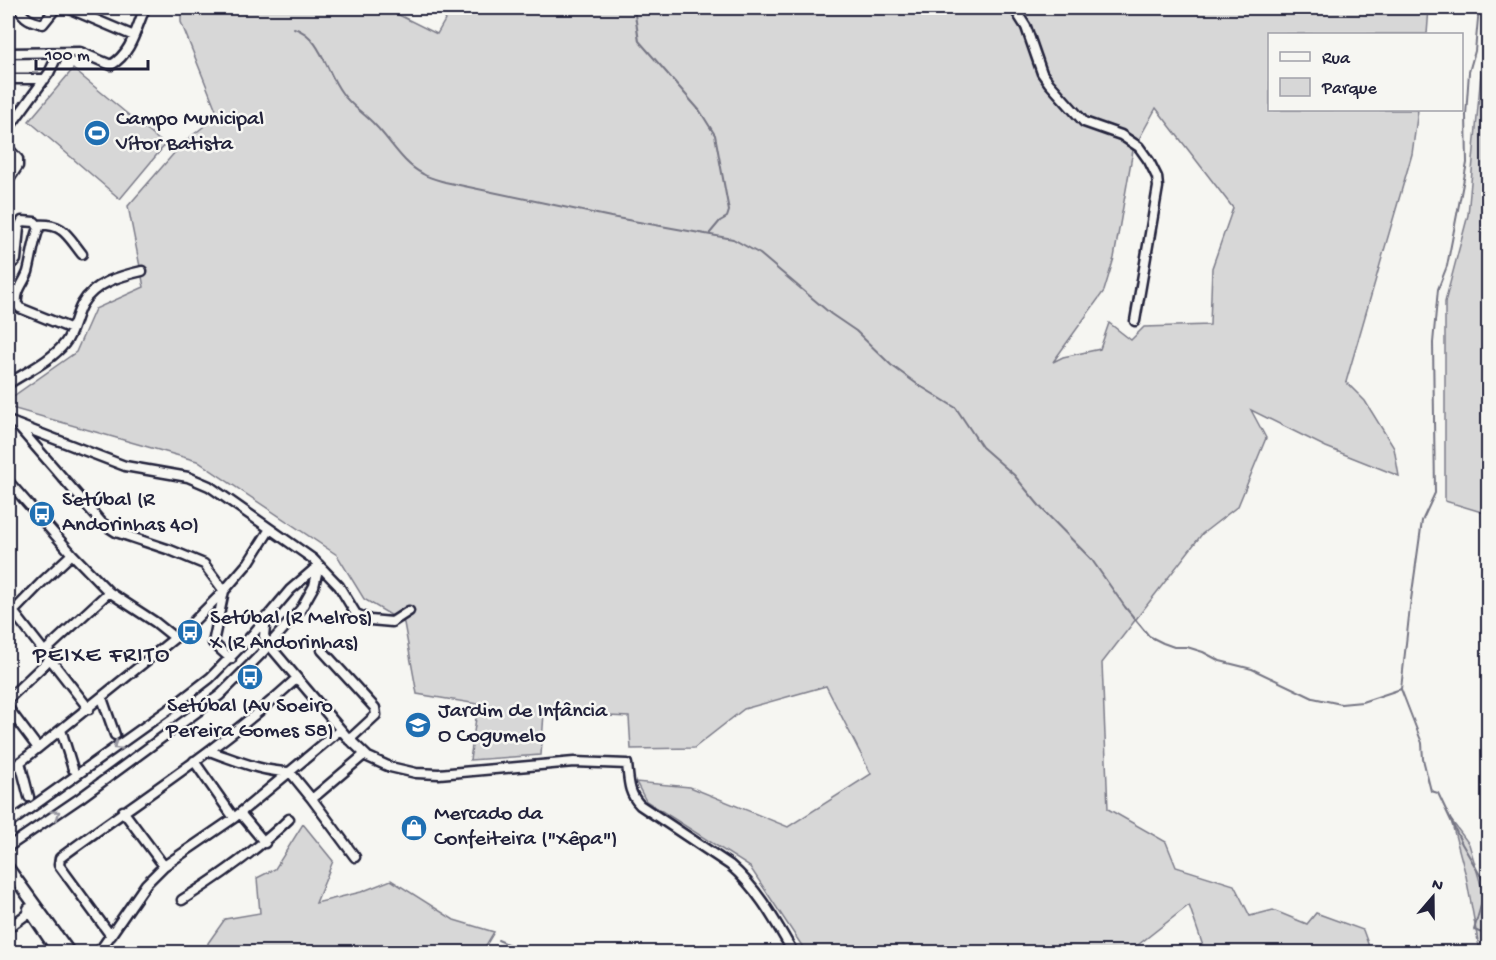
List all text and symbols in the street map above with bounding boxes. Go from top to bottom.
scale bar [36,33,148,71]
legend [1268,33,1463,111]
text: 100 m [44,46,90,67]
text: Rua [1322,49,1351,70]
text: Parque [1321,79,1378,100]
place label: Campo Municipal Vítor Batista [115,107,264,158]
sports icon: Campo Municipal Vítor Batista [82,118,112,148]
place label: Setúbal (R Andorinhas 40) [62,488,199,539]
bus stop icon: Setúbal (R Andorinhas 40) [27,499,57,529]
place label: Setúbal (R Melros) X (R Andorinhas) [209,606,373,657]
bus stop icon: Setúbal (R Melros) X (R Andorinhas) [175,617,205,647]
district label: PEIXE FRITO [32,642,171,671]
bus stop icon: Setúbal (Av Soeiro Pereira Gomes 58) [235,662,265,692]
place label: Setúbal (Av Soeiro Pereira Gomes 58) [165,694,334,745]
place label: Jardim de Infância O Cogumelo [438,699,608,750]
school or university icon: Jardim de Infância O Cogumelo [403,710,433,740]
one-way arrow [112,739,123,750]
place label: Mercado da Confeiteira ("Xêpa") [434,802,618,853]
one-way arrow [50,810,61,821]
shop icon: Mercado da Confeiteira ("Xêpa") [399,813,429,843]
north arrow [1403,867,1463,927]
text: N [1429,875,1446,897]

